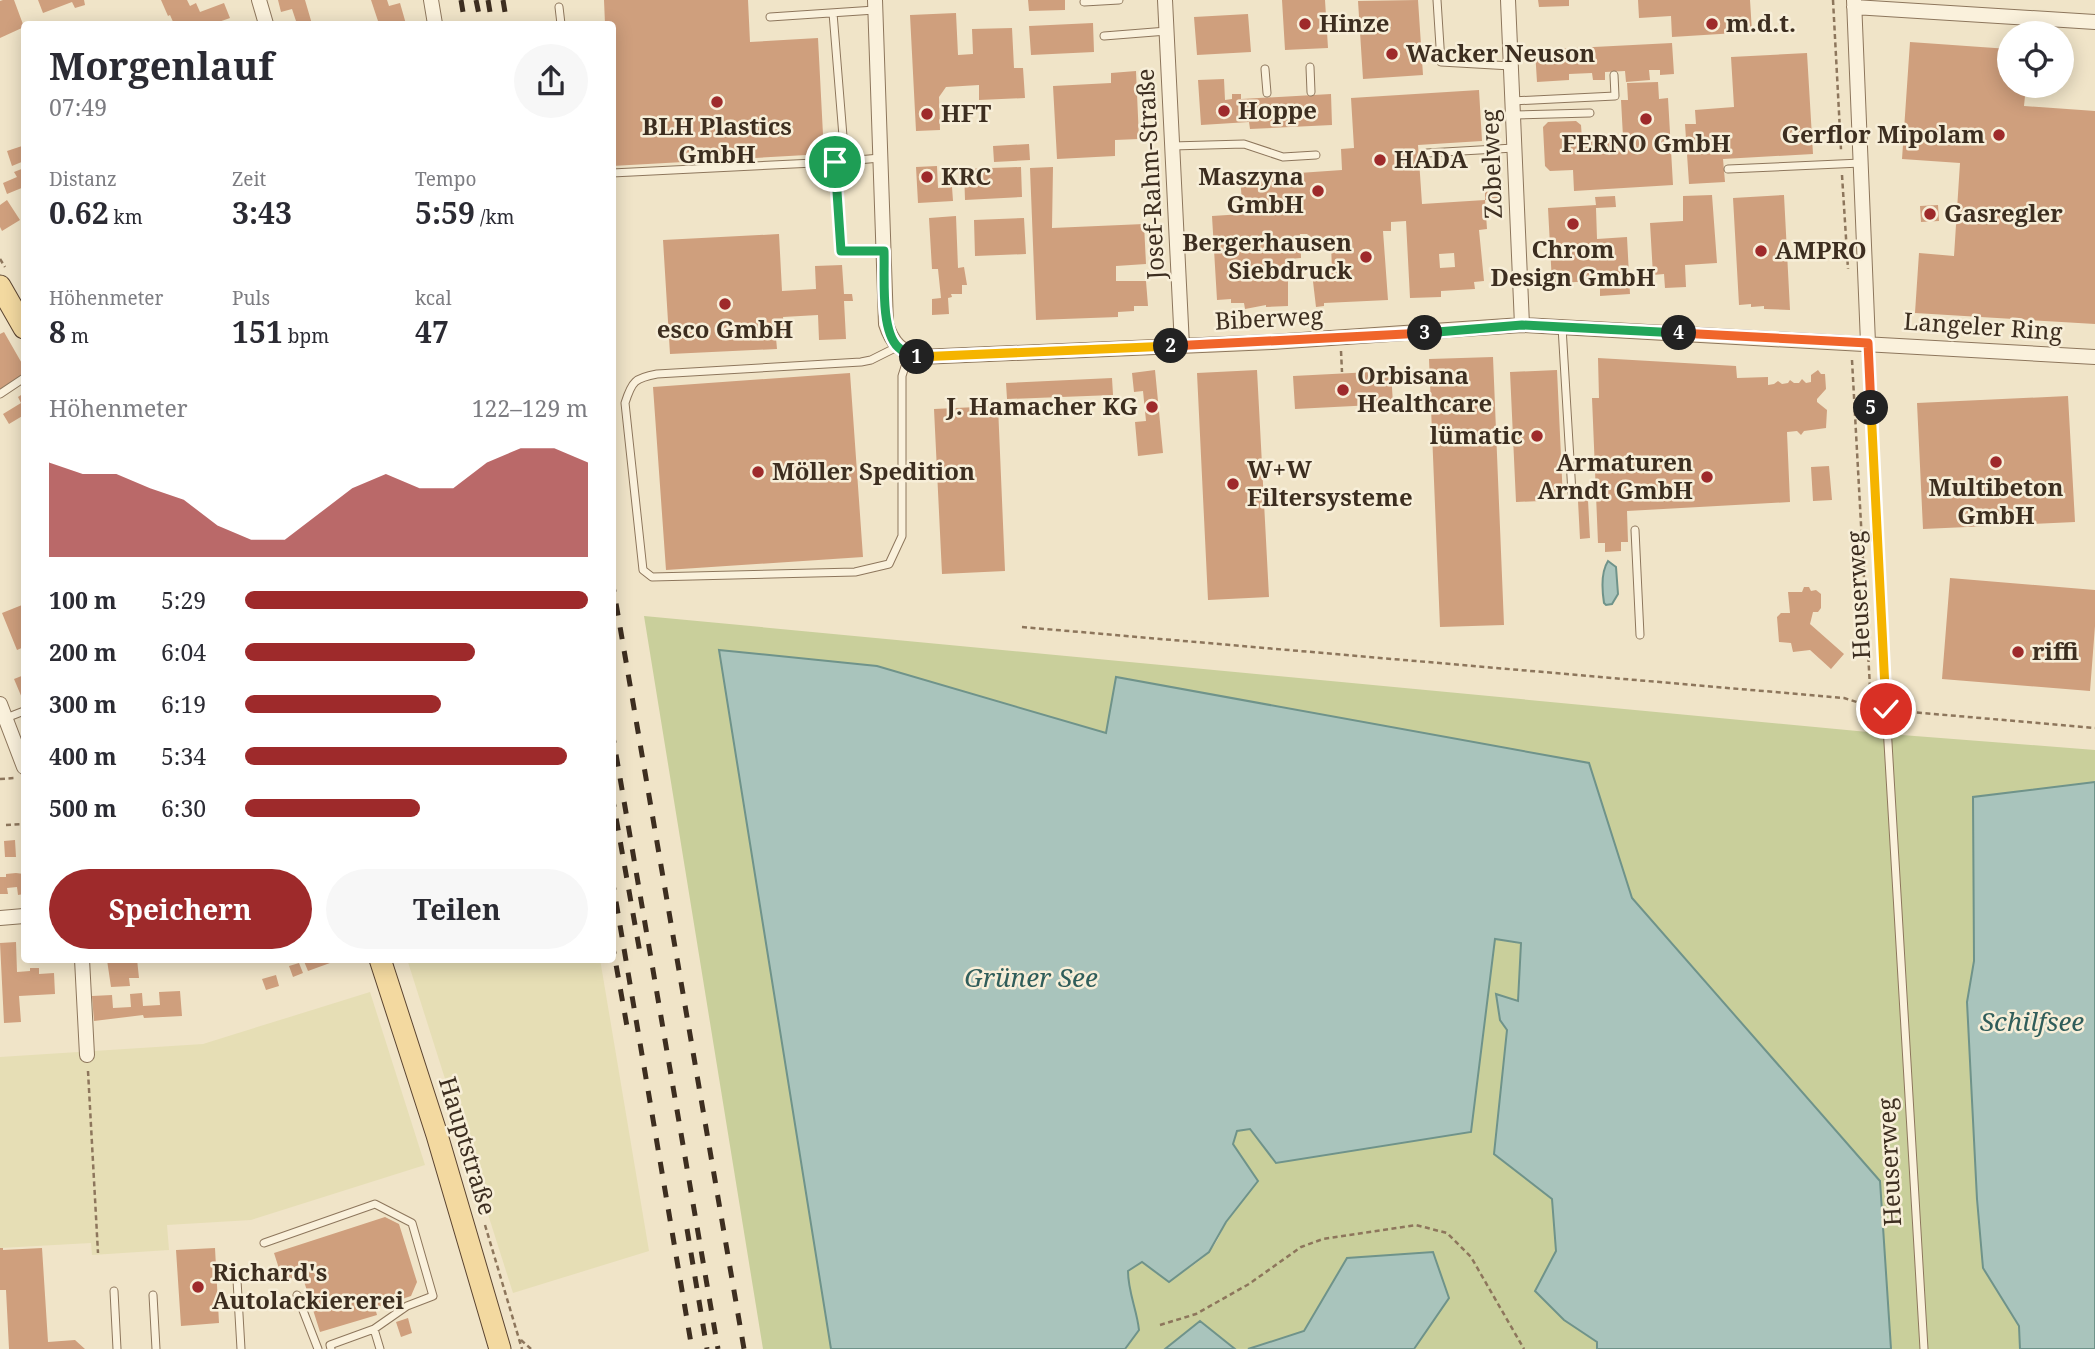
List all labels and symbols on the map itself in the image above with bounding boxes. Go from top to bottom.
place label: Hinze [1319,6,1390,39]
place label: m.d.t. [1726,6,1796,39]
marker: Hinze [1297,16,1313,32]
marker: m.d.t. [1704,16,1720,32]
place label: Wacker Neuson [1406,36,1595,69]
marker: Wacker Neuson [1384,46,1400,62]
street label: Josef-Rahm-Straße [1127,68,1172,281]
place label: Hoppe [1238,93,1317,126]
marker: BLH Plastics GmbH [709,94,725,110]
place label: HFT [941,96,992,129]
marker: Hoppe [1216,103,1232,119]
marker: HFT [919,106,935,122]
place label: BLH Plastics GmbH [642,109,792,170]
street label: Zobelweg [1472,109,1509,219]
marker: FERNO GmbH [1638,111,1654,127]
place label: Gerflor Mipolam [1781,117,1985,150]
place label: FERNO GmbH [1561,126,1731,159]
marker: Gerflor Mipolam [1991,127,2007,143]
pin [805,132,865,192]
place label: HADA [1394,142,1469,175]
marker: HADA [1372,152,1388,168]
place label: KRC [941,159,991,192]
place label: Maszyna GmbH [1198,159,1304,220]
marker: KRC [919,169,935,185]
marker: Maszyna GmbH [1310,183,1326,199]
place label: Gasregler [1944,196,2063,229]
marker: Gasregler [1922,206,1938,222]
marker: Chrom Design GmbH [1565,216,1581,232]
place label: Bergerhausen Siebdruck [1182,225,1353,286]
place label: Chrom Design GmbH [1490,232,1656,293]
place label: AMPRO [1775,233,1867,266]
marker: AMPRO [1753,243,1769,259]
marker: Bergerhausen Siebdruck [1358,249,1374,265]
marker: esco GmbH [717,296,733,312]
street label: Biberweg [1214,298,1324,337]
street label: Langeler Ring [1902,303,2064,348]
place label: esco GmbH [657,312,793,345]
pin: 3 [1408,316,1442,350]
pin: 4 [1662,316,1696,350]
pin: 2 [1154,328,1188,364]
pin: 1 [900,340,934,374]
place label: Orbisana Healthcare [1357,358,1492,419]
marker: Orbisana Healthcare [1335,382,1351,398]
place label: J. Hamacher KG [945,389,1138,422]
pin: 5 [1854,390,1888,426]
marker: J. Hamacher KG [1144,399,1160,415]
place label: lümatic [1430,418,1523,451]
marker: lümatic [1529,428,1545,444]
place label: Armaturen Arndt GmbH [1537,445,1693,506]
place label: W+W Filtersysteme [1247,452,1413,513]
place label: Möller Spedition [772,454,975,487]
marker: Multibeton GmbH [1988,454,2004,470]
marker: Möller Spedition [750,464,766,480]
marker: Armaturen Arndt GmbH [1699,469,1715,485]
place label: Multibeton GmbH [1928,470,2064,531]
marker: W+W Filtersysteme [1225,476,1241,492]
street label: Heuserweg [1838,530,1877,660]
place label: riffi [2032,634,2079,667]
marker: riffi [2010,644,2026,660]
pin [1856,679,1916,739]
water label: Grüner See [964,959,1098,995]
water label: Schilfsee [1980,1003,2084,1039]
street label: Hauptstraße [432,1072,505,1219]
street label: Heuserweg [1869,1097,1908,1227]
place label: Richard's Autolackiererei [212,1255,405,1316]
marker: Richard's Autolackiererei [190,1279,206,1295]

